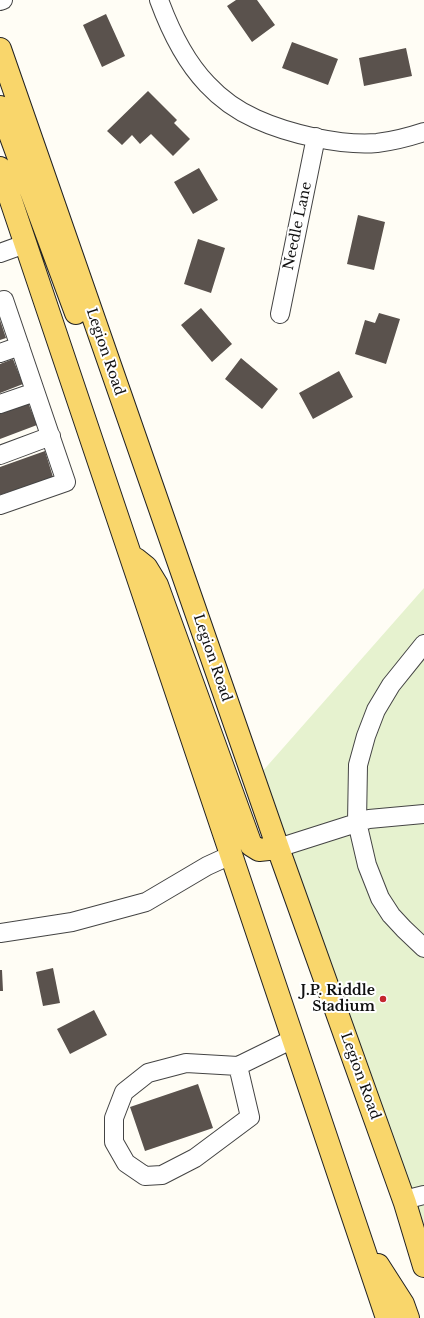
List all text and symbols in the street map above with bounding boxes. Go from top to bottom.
street label: Needle Lane [280,180,316,272]
street label: Legion Road [82,306,128,398]
street label: Legion Road [189,612,235,704]
place label: J.P. Riddle Stadium [301,983,375,1016]
marker: J.P. Riddle Stadium [378,994,388,1004]
street label: Legion Road [336,1030,384,1122]

